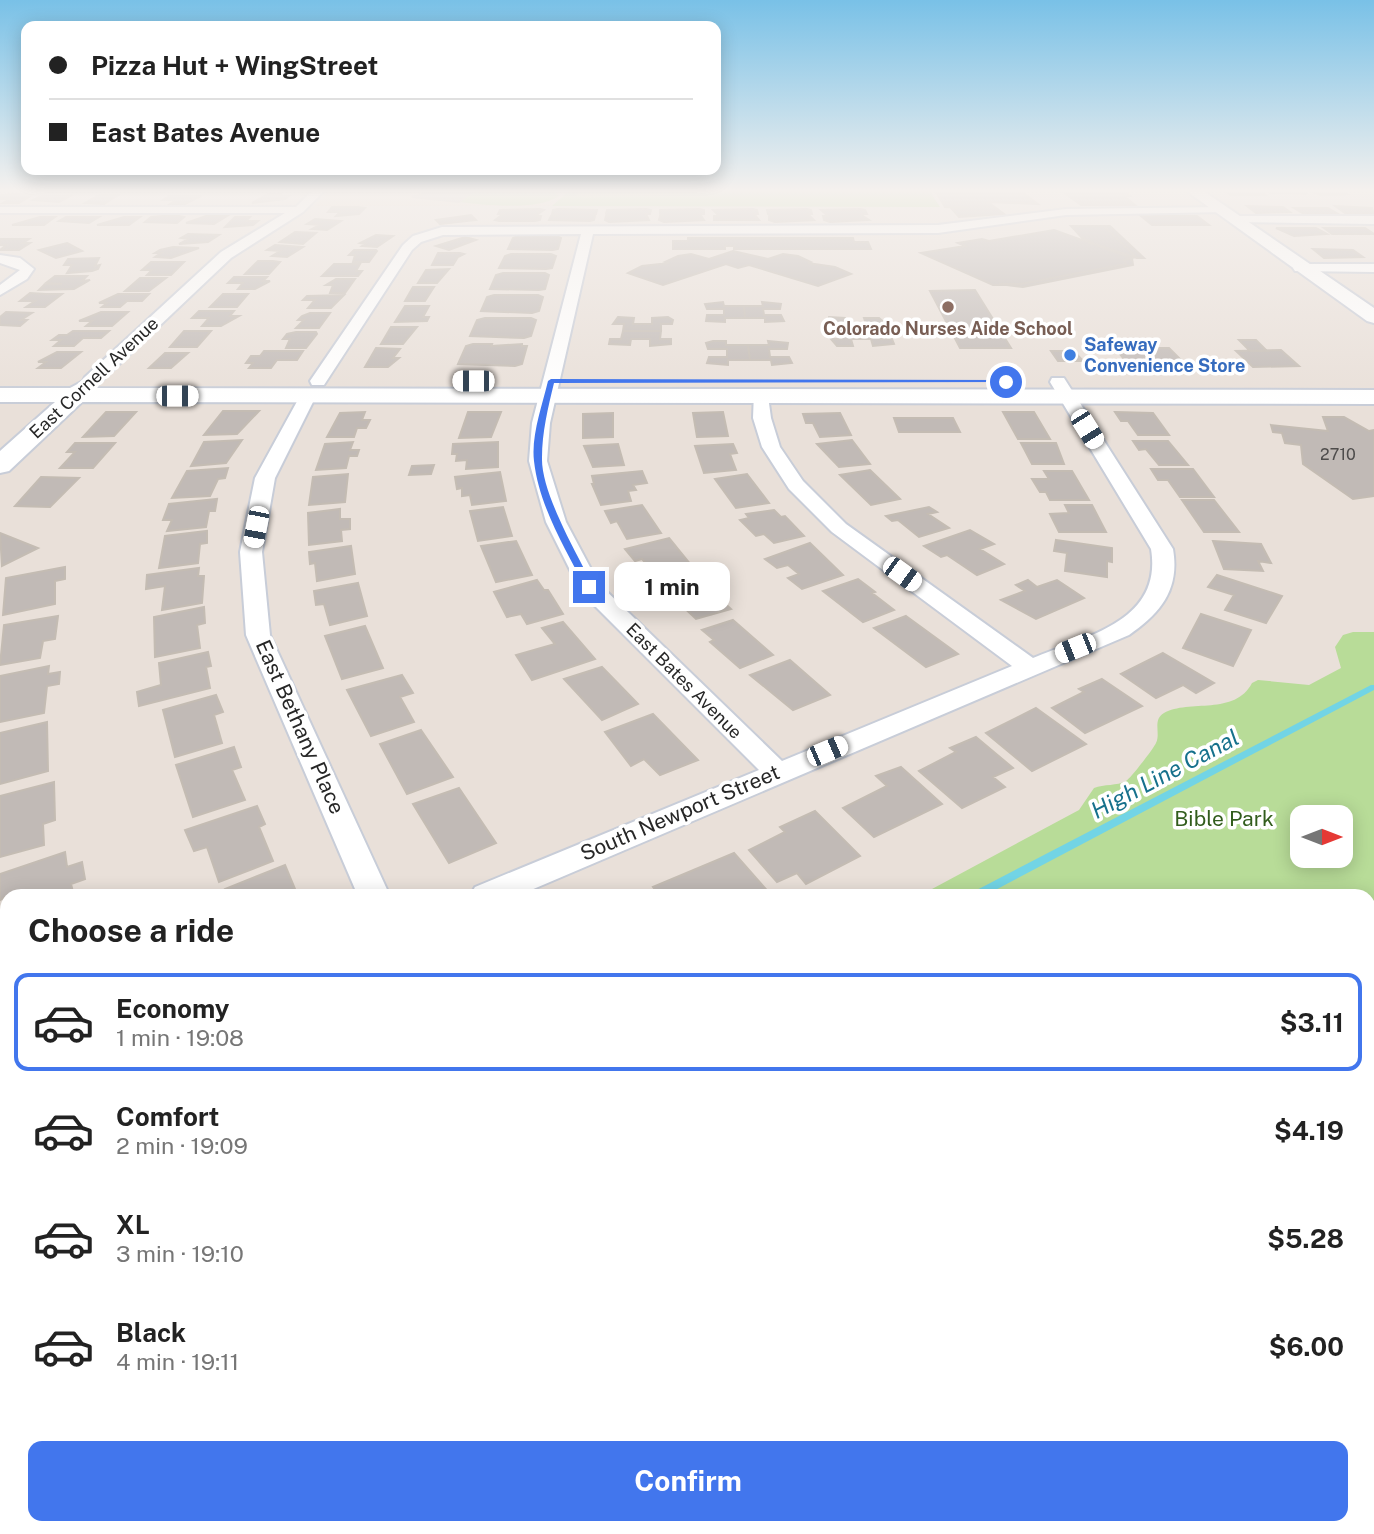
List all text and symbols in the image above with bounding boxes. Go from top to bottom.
text: Pizza Hut + WingStreet [91,50,378,81]
text: East Bates Avenue [91,117,320,148]
marker: Colorado Nurses Aide School [940,299,956,315]
street label: East Cornell Avenue [25,313,162,443]
place label: Colorado Nurses Aide School [823,318,1073,339]
place label: Safeway Convenience Store [1084,334,1245,376]
marker: Safeway Convenience Store [1062,347,1078,363]
route start [990,366,1022,398]
car [453,371,495,392]
car [157,386,199,407]
car [1067,406,1108,452]
house number: 2710 [1320,445,1356,464]
car [242,504,271,550]
car [879,553,926,595]
callout: 1 min [614,562,729,612]
route end [573,571,605,603]
text: 1 min [644,573,700,600]
street label: East Bates Avenue [622,618,747,743]
car [1052,630,1099,666]
street label: East Bethany Place [251,636,350,818]
water label: High Line Canal [1086,723,1243,824]
car [804,733,851,769]
street label: South Newport Street [576,759,783,866]
north arrow [1290,805,1353,868]
map controls [1290,805,1353,868]
park label: Bible Park [1174,806,1274,831]
text: Choose a ride [28,912,234,949]
icon: car [32,991,95,1054]
text: Economy [116,993,229,1024]
text: $3.11 [1280,1007,1344,1038]
text: 1 min · 19:08 [116,1024,244,1051]
icon: car [32,1099,95,1162]
text: Comfort [116,1101,219,1132]
text: $4.19 [1274,1115,1344,1146]
text: 2 min · 19:09 [116,1132,248,1159]
icon: car [32,1207,95,1270]
text: XL [116,1209,150,1240]
text: $5.28 [1267,1223,1344,1254]
text: 3 min · 19:10 [116,1240,244,1267]
icon: car [32,1315,95,1378]
text: Black [116,1317,186,1348]
text: $6.00 [1269,1331,1344,1362]
text: 4 min · 19:11 [116,1348,239,1375]
button: Confirm [28,1441,1348,1521]

